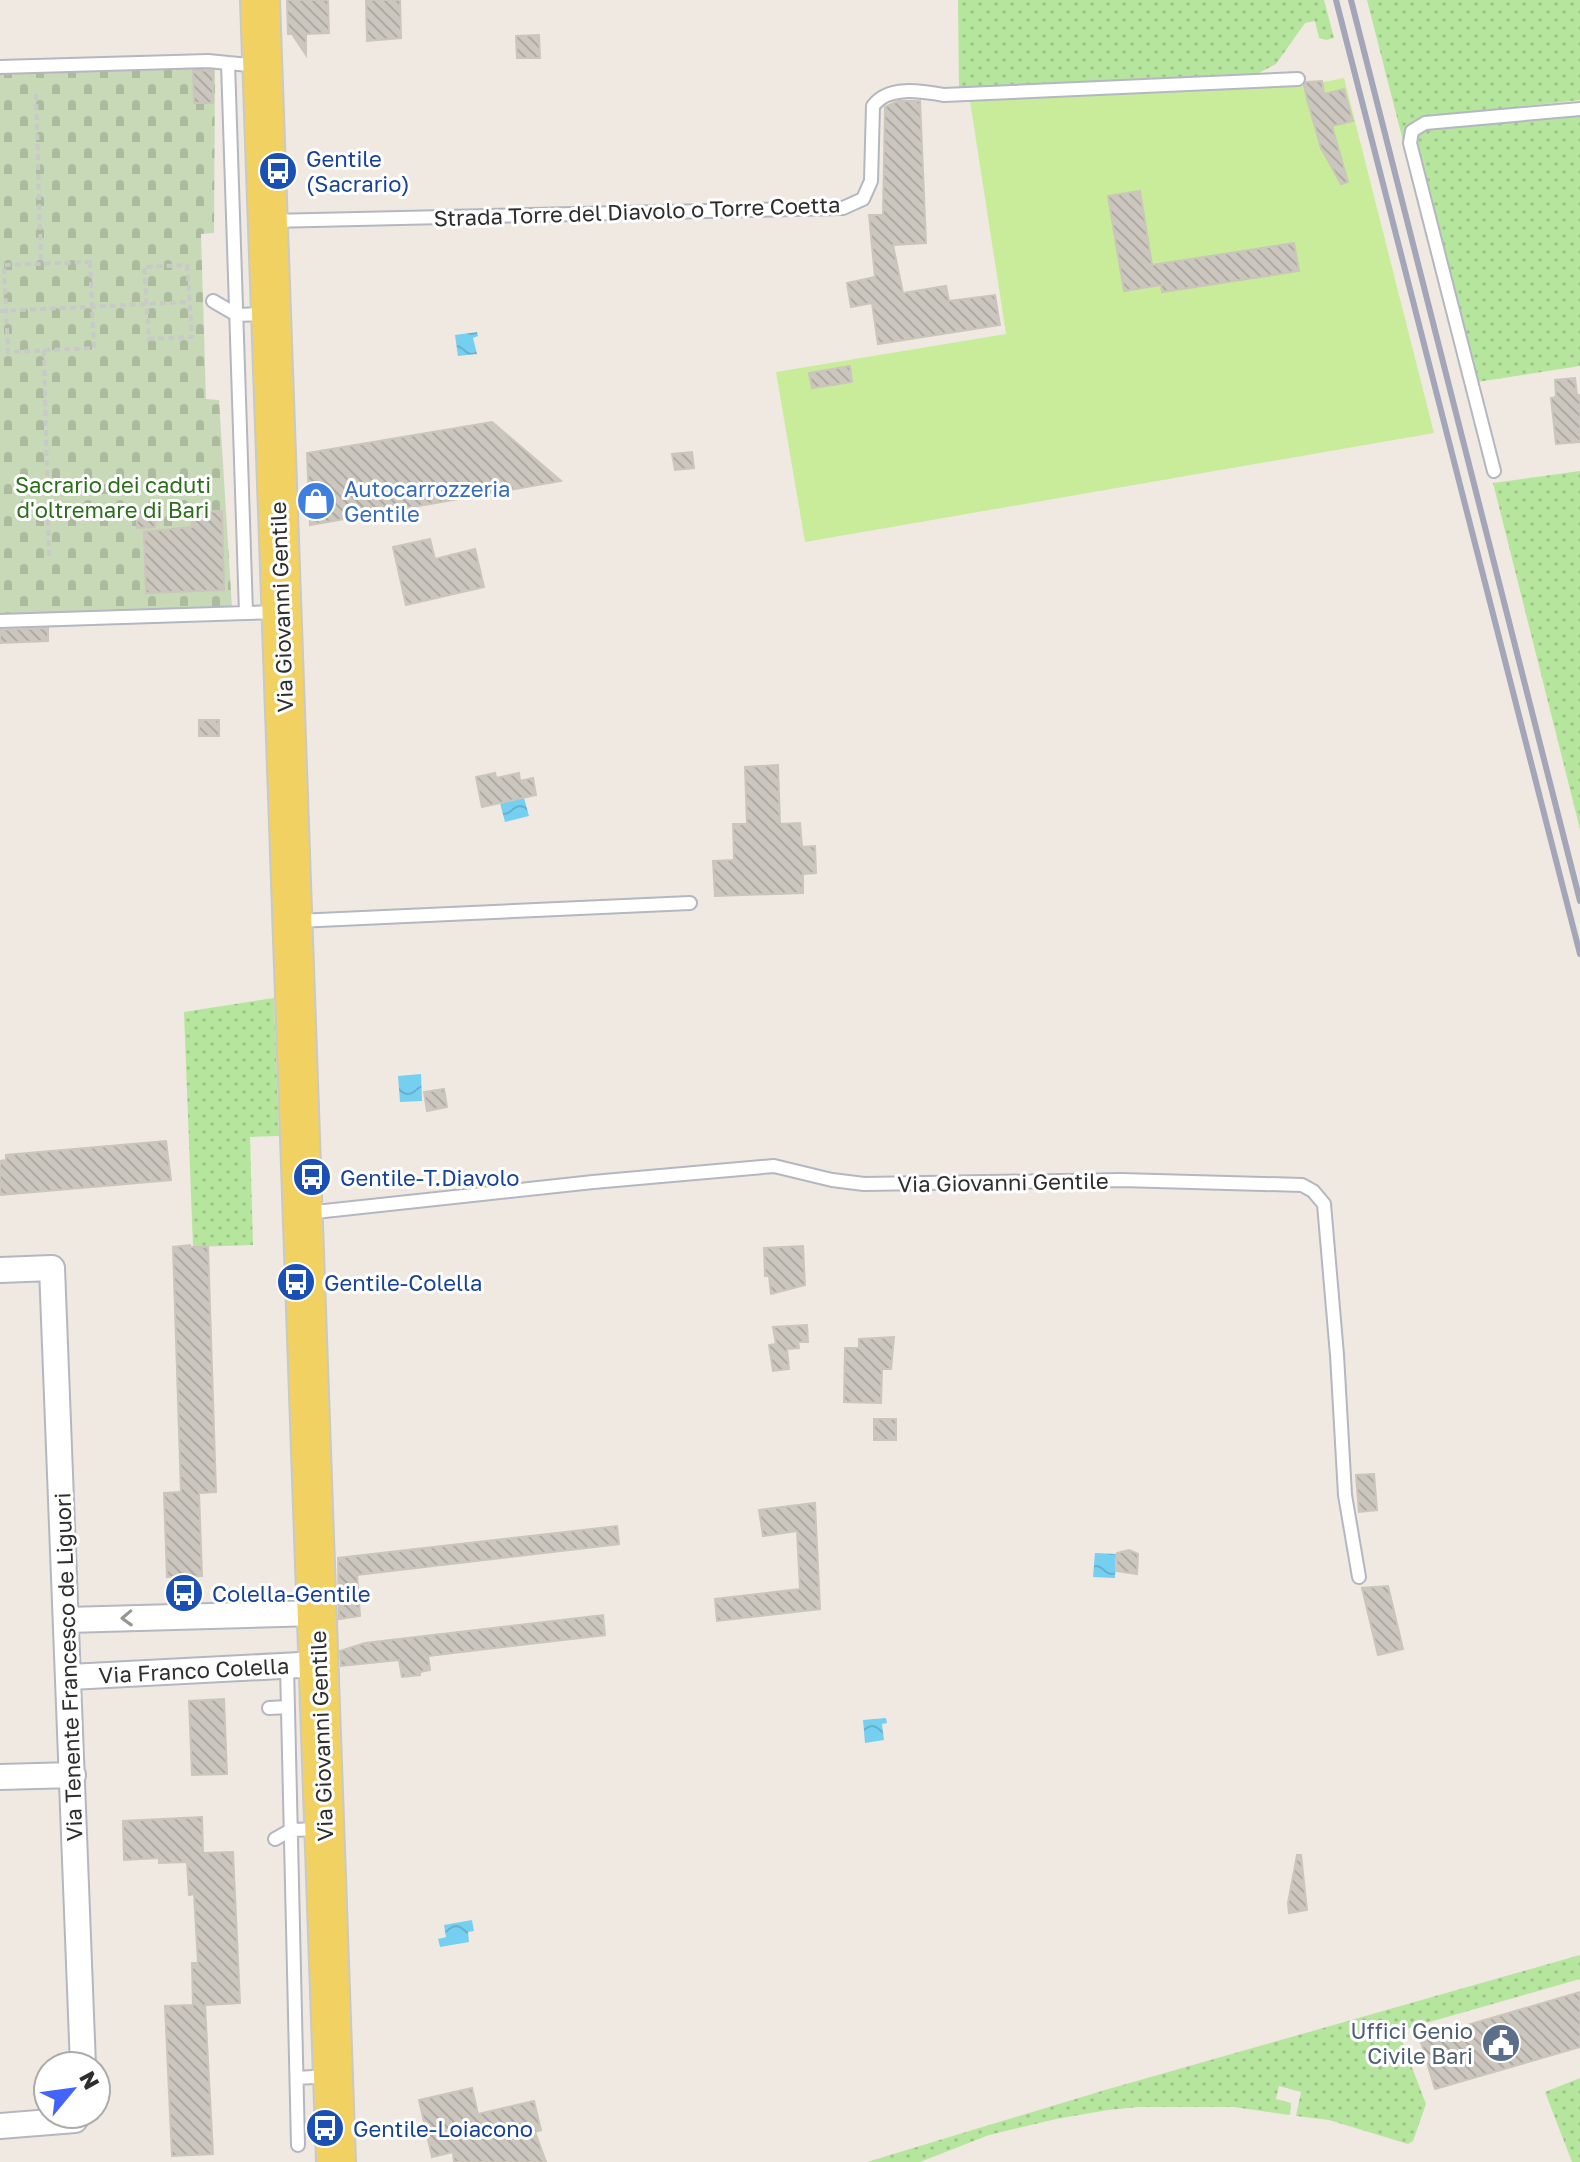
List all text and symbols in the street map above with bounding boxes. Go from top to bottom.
place label: Gentile (Sacrario) [306,145,410,197]
bus stop icon: Gentile (Sacrario) [257,150,299,192]
street label: Strada Torre del Diavolo o Torre Coetta [433,190,841,232]
park label: Sacrario dei caduti d'oltremare di Bari [15,471,211,523]
place label: Autocarrozzeria Gentile [344,475,511,527]
shop icon: Autocarrozzeria Gentile [295,480,337,522]
street label: Via Giovanni Gentile [264,501,298,713]
bus stop icon: Gentile-T.Diavolo [291,1156,333,1198]
place label: Gentile-T.Diavolo [340,1164,520,1191]
street label: Via Giovanni Gentile [897,1167,1109,1197]
bus stop icon: Gentile-Colella [275,1261,317,1303]
place label: Gentile-Colella [324,1269,482,1296]
street label: Via Tenente Francesco de Liguori [48,1492,88,1842]
bus stop icon: Colella-Gentile [163,1572,205,1614]
place label: Colella-Gentile [212,1580,370,1607]
one-way arrow [120,1609,133,1626]
street label: Via Giovanni Gentile [304,1630,338,1842]
street label: Via Franco Colella [98,1652,290,1688]
place label: Uffici Genio Civile Bari [1350,2017,1473,2069]
public building icon: Uffici Genio Civile Bari [1480,2022,1522,2064]
north arrow [32,2050,112,2130]
text: N [74,2066,106,2094]
bus stop icon: Gentile-Loiacono [304,2107,346,2149]
place label: Gentile-Loiacono [353,2115,533,2142]

